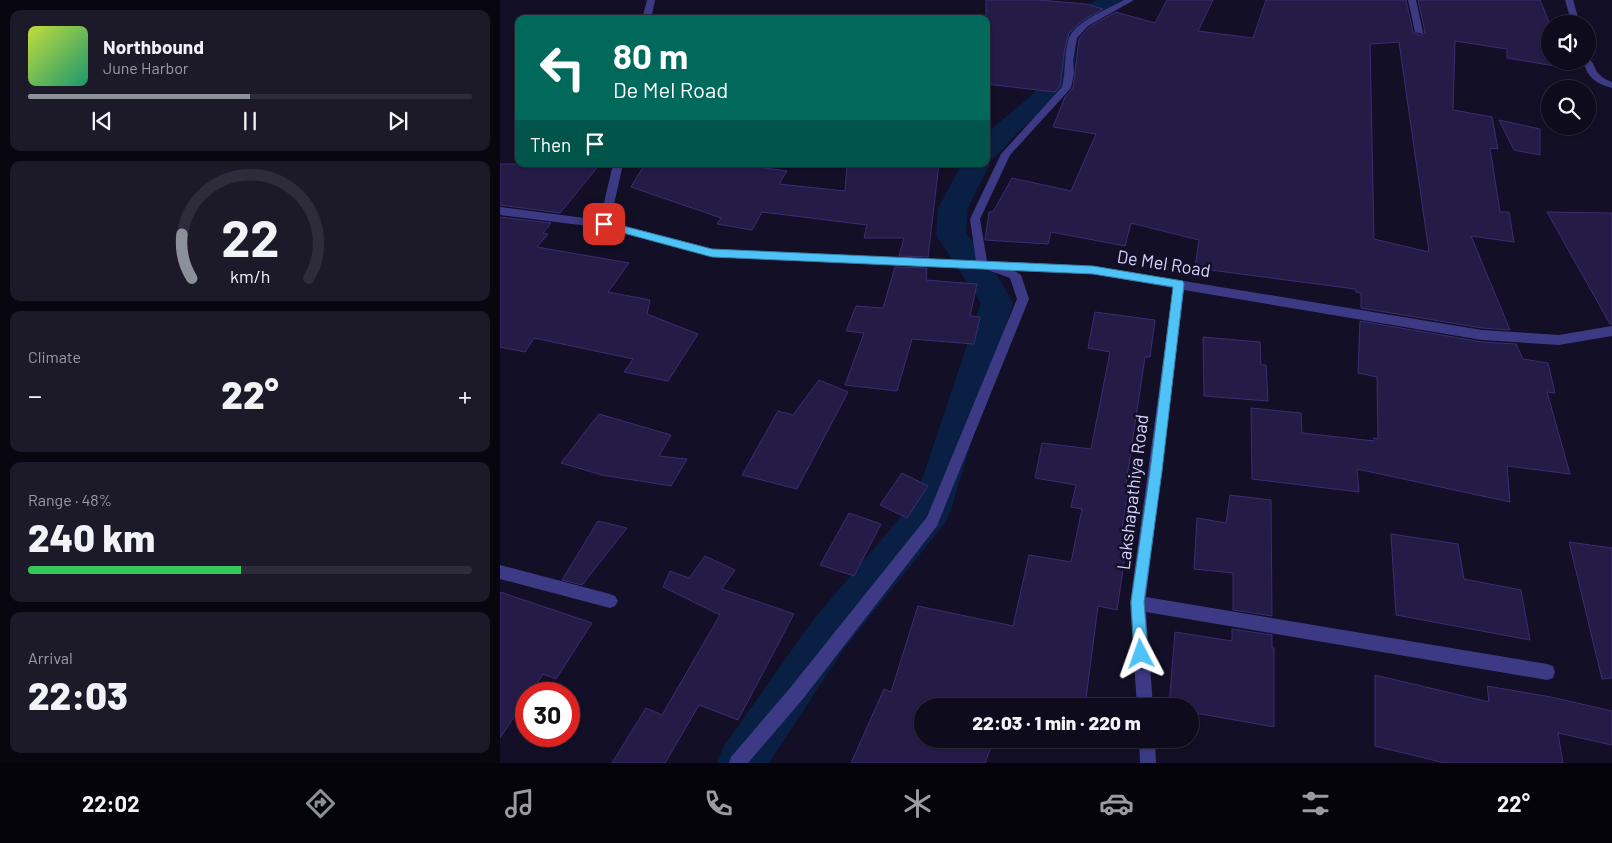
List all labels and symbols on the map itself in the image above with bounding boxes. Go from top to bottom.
pin [583,203,625,245]
street label: De Mel Road [1116,245,1212,281]
street label: Lakshapathiya Road [1112,413,1152,571]
position arrow [1114,627,1166,679]
speed limit sign: 30 [515,682,580,747]

